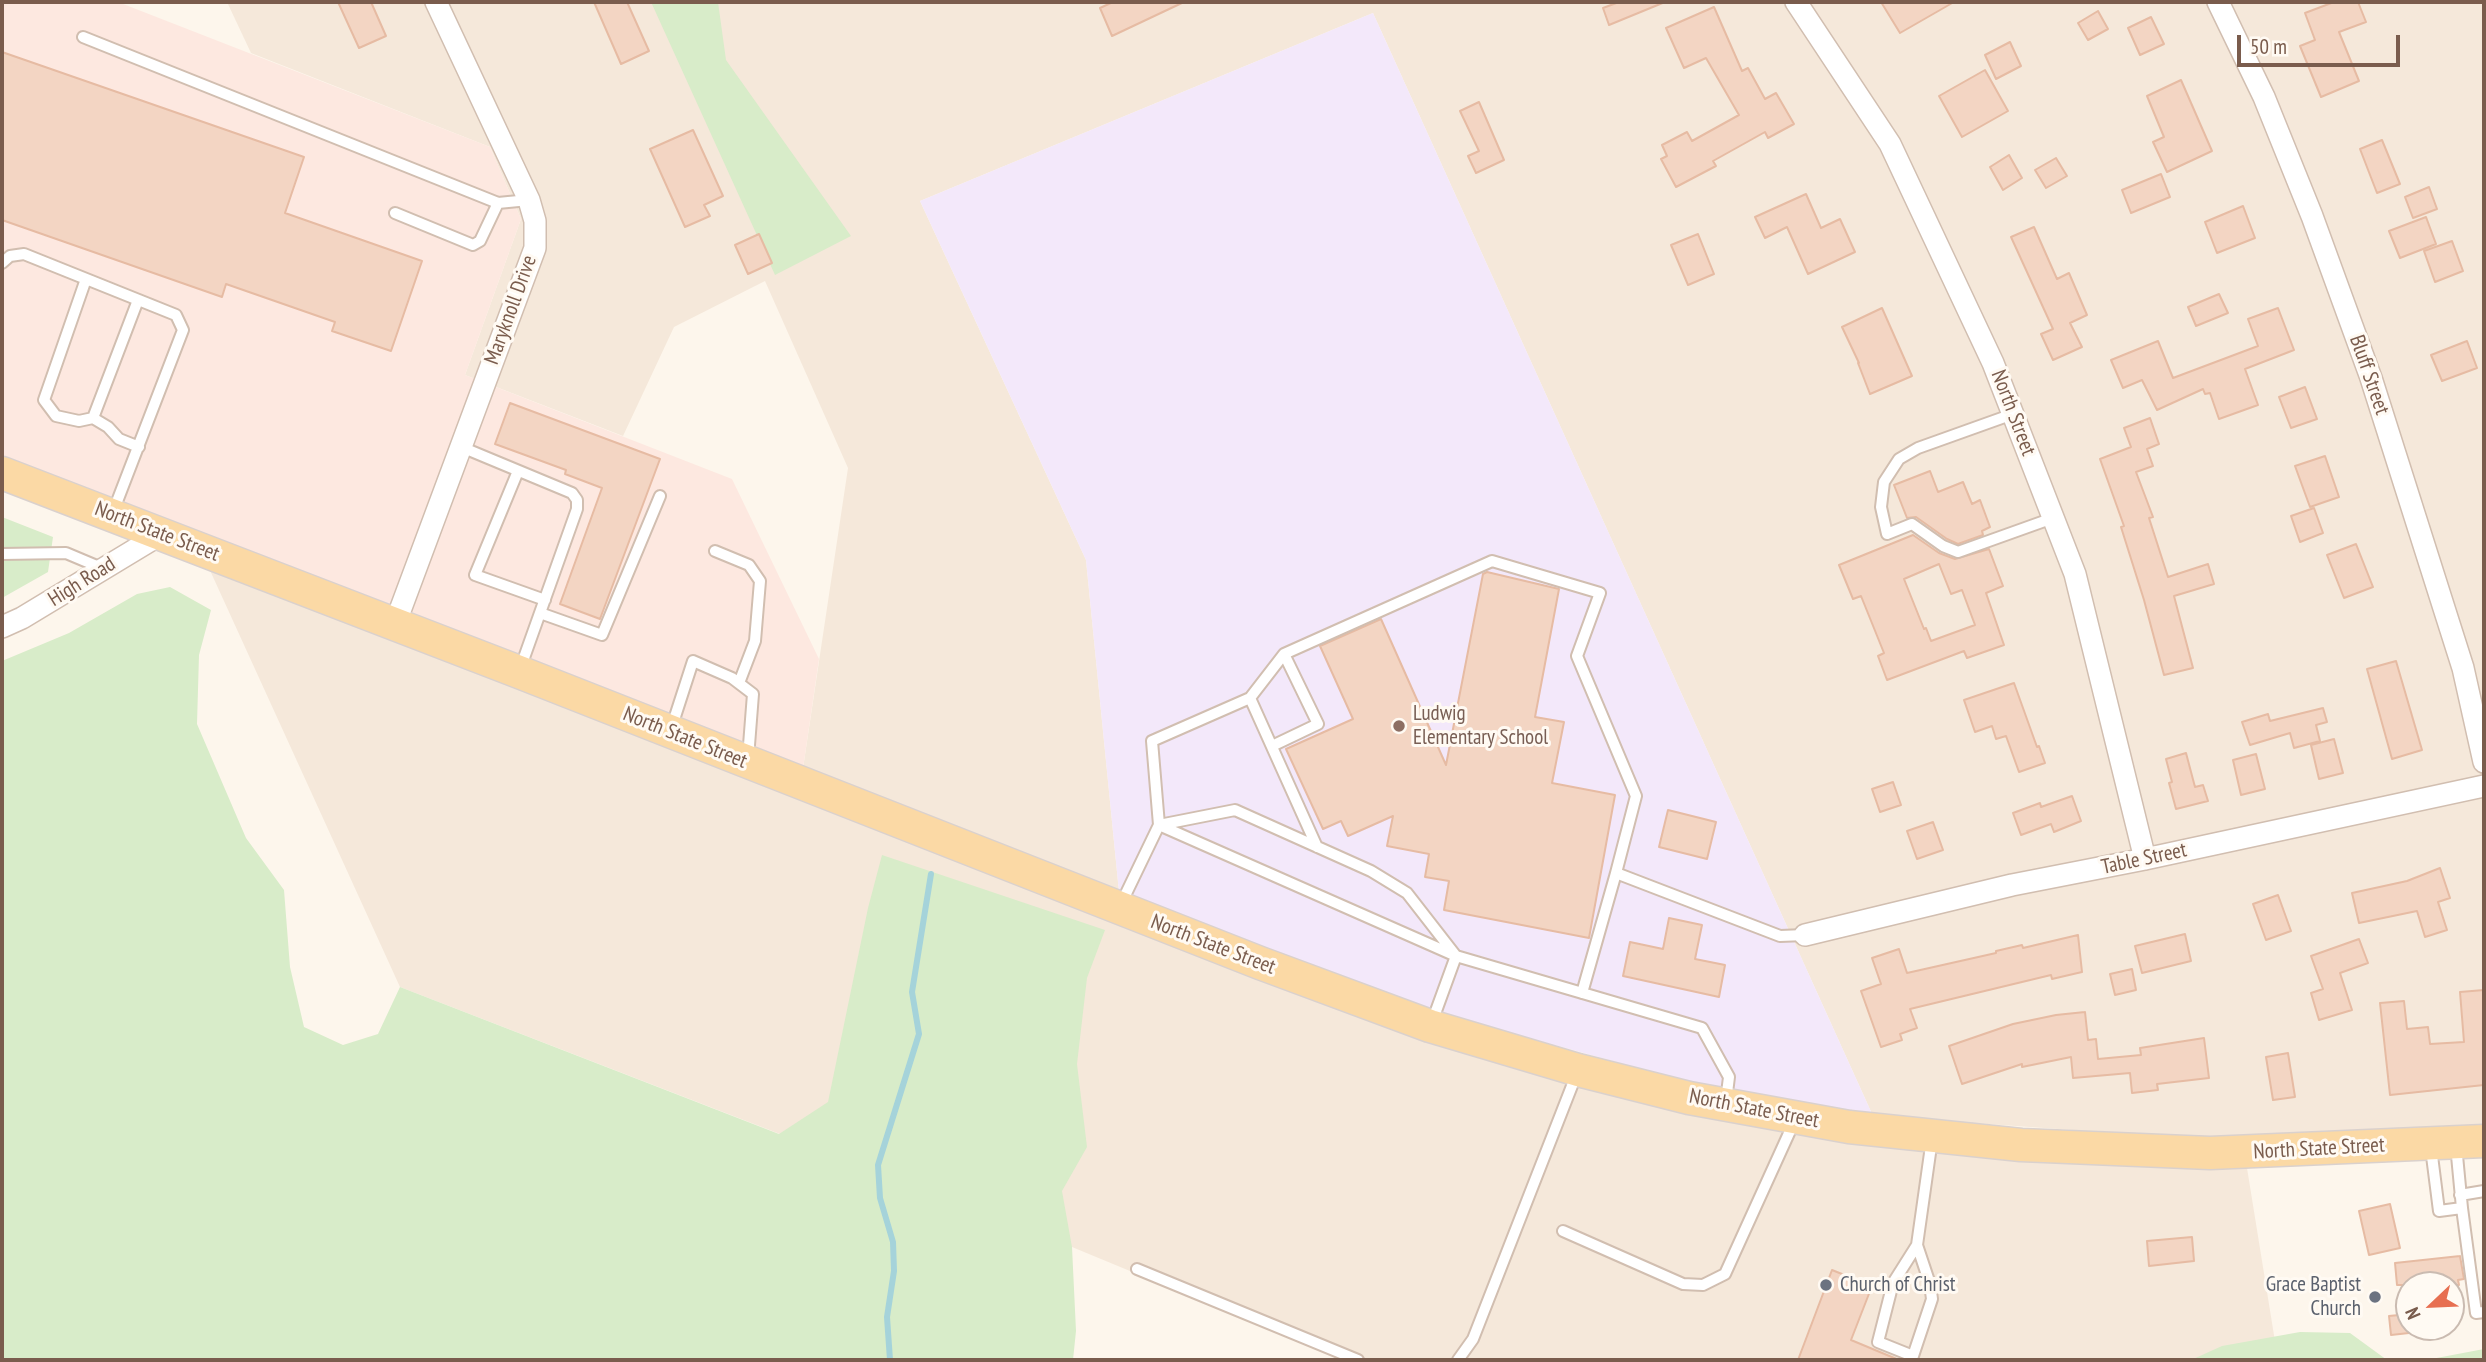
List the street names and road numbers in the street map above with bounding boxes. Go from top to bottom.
street label: Maryknoll Drive [480,252,542,368]
street label: Bluff Street [2344,332,2394,418]
street label: North Street [1985,367,2041,459]
street label: North State Street [91,497,223,567]
street label: High Road [44,552,120,612]
street label: North State Street [619,702,751,774]
street label: Table Street [2099,838,2189,880]
street label: North State Street [1147,910,1279,980]
street label: North State Street [1687,1084,1821,1134]
street label: North State Street [2253,1133,2385,1165]

